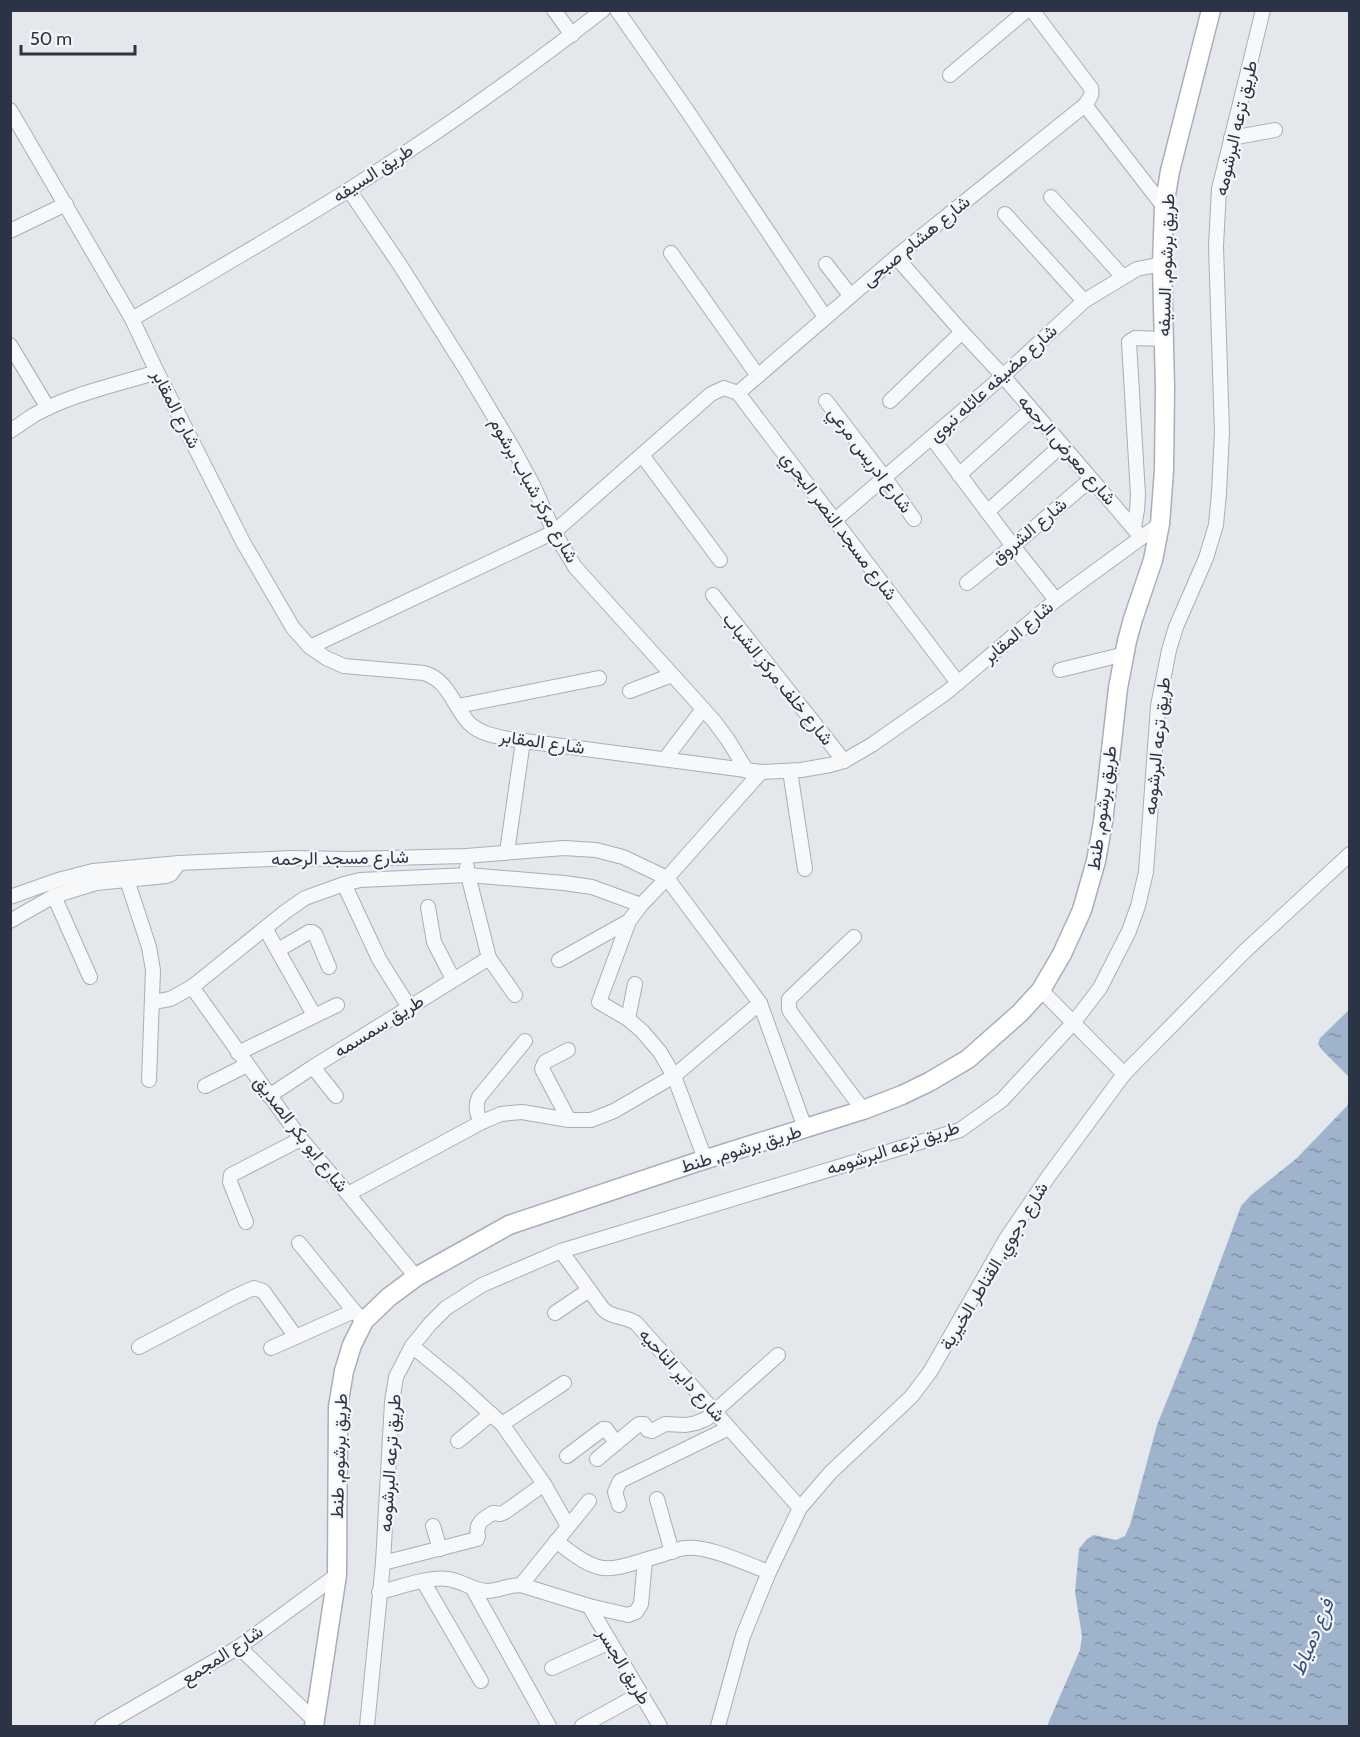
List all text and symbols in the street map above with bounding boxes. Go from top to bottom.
scale bar [21,18,135,56]
text: 50 m [30,28,72,50]
street label: طريق ترعه البرشومه [1210,58,1262,198]
street label: طريق السيفه [329,139,417,207]
street label: شارع هشام صبحى [858,191,975,292]
street label: طريق برشوم, السيفه [1153,193,1180,337]
street label: شارع مضيفه عائله نبوى [924,320,1062,447]
street label: شارع المقابر [145,365,205,453]
street label: شارع معرض الرحمه [1012,390,1121,510]
street label: شارع ادريس مرعي [820,403,917,520]
street label: شارع مركز شباب برشوم [484,413,583,567]
street label: شارع مسجد النصر البحري [773,447,902,607]
street label: شارع الشروق [987,493,1072,570]
street label: شارع المقابر [977,596,1059,669]
street label: شارع خلف مركز الشباب [717,608,838,750]
street label: طريق ترعه البرشومه [1139,676,1175,816]
street label: شارع المقابر [497,725,586,760]
street label: طريق برشوم, طنط [1082,744,1123,872]
street label: شارع مسجد الرحمه [271,846,409,871]
street label: طريق سمسمه [330,990,428,1062]
street label: شارع ابو بكر الصديق [248,1072,353,1197]
street label: طريق ترعه البرشومه [824,1116,962,1180]
street label: طريق برشوم, طنط [678,1120,804,1179]
street label: شارع دجوي, القناطر الخيرية [935,1178,1056,1356]
street label: شارع داير الناحيه [633,1324,730,1427]
street label: طريق برشوم, طنط [326,1393,353,1519]
street label: طريق ترعه البرشومه [374,1393,406,1533]
water label: فرع دمياط [1285,1594,1341,1680]
street label: شارع المجمع [177,1620,268,1690]
street label: طريق الجسر [592,1623,656,1709]

